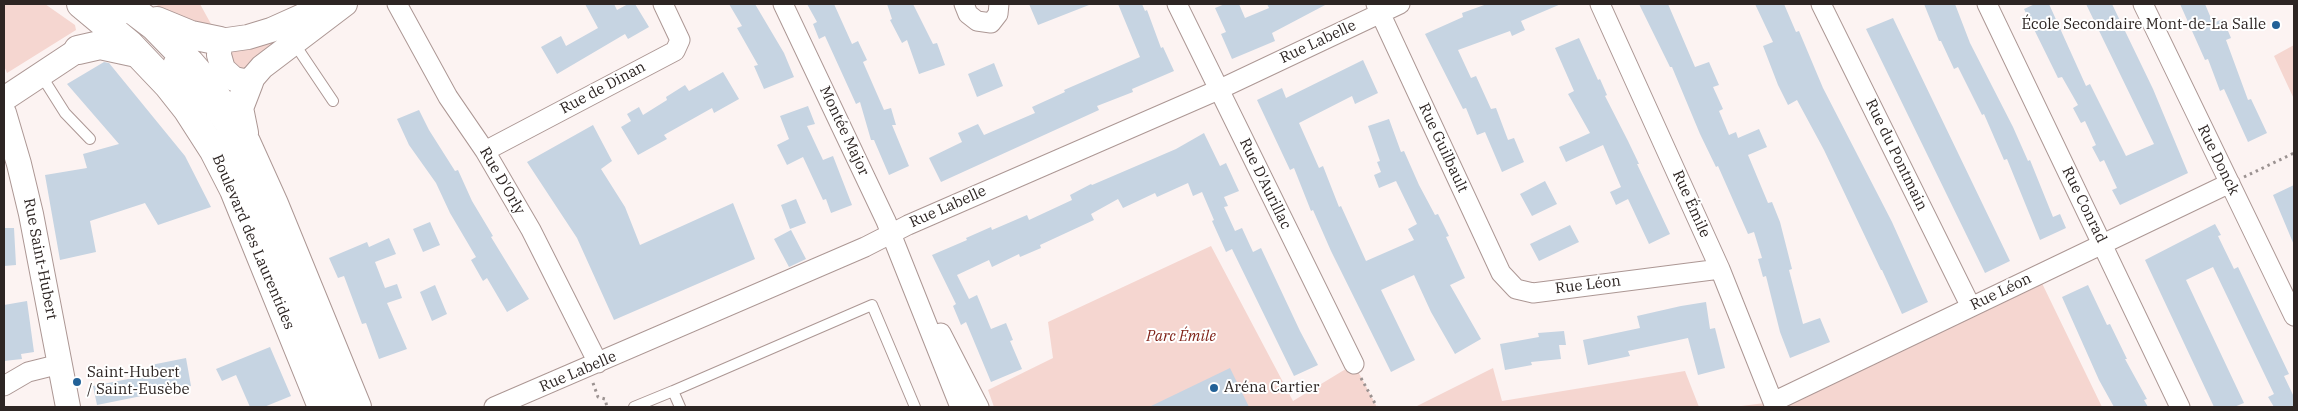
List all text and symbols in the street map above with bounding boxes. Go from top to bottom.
place label: École Secondaire Mont-de-La Salle [2022,16,2266,34]
street label: Rue Labelle [1277,17,1359,67]
marker: École Secondaire Mont-de-La Salle [2270,19,2282,31]
street label: Rue de Dinan [557,58,649,118]
street label: Montée Major [815,83,873,179]
street label: Rue du Pontmain [1861,96,1931,214]
street label: Rue Guilbault [1414,100,1472,196]
street label: Rue Donck [2193,122,2243,198]
street label: Rue D'Aurillac [1235,136,1295,232]
street label: Rue D'Orly [476,144,528,218]
street label: Boulevard des Laurentides [208,152,298,332]
street label: Rue Conrad [2058,164,2110,246]
street label: Rue Émile [1668,167,1714,241]
street label: Rue Labelle [907,182,989,232]
street label: Rue Saint-Hubert [19,197,61,321]
street label: Rue Léon [1967,269,2035,315]
street label: Rue Léon [1554,272,1622,298]
park label: Parc Émile [1146,328,1216,346]
street label: Rue Labelle [537,348,619,396]
place label: Saint-Hubert / Saint-Eusèbe [87,364,190,399]
marker: Saint-Hubert / Saint-Eusèbe [71,376,83,388]
place label: Aréna Cartier [1224,379,1320,397]
marker: Aréna Cartier [1208,382,1220,394]

